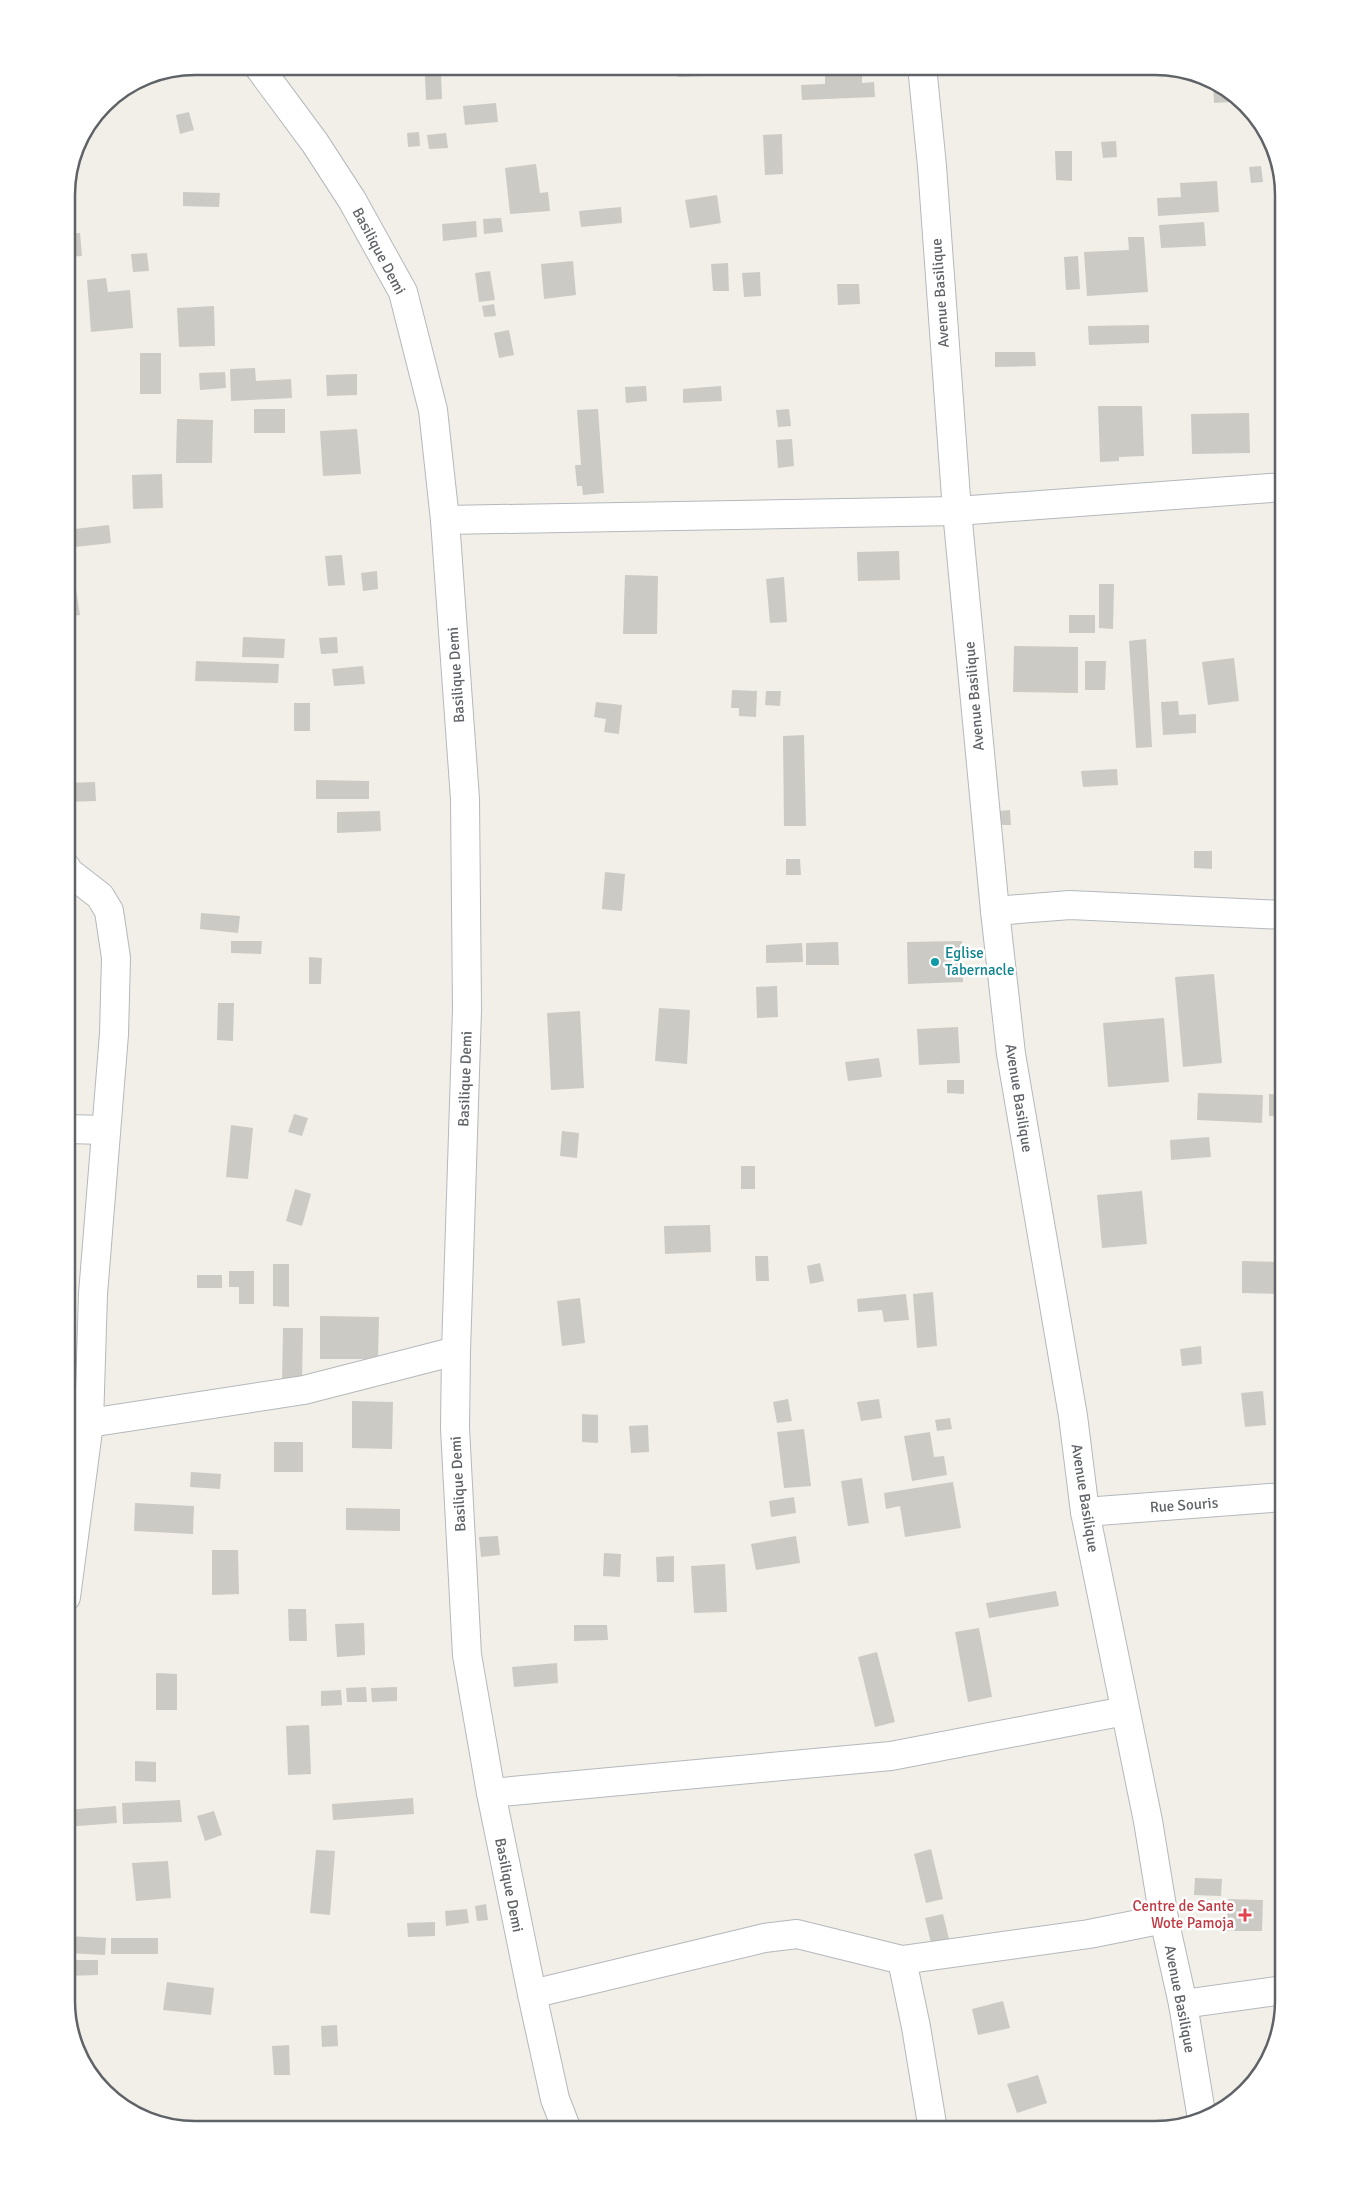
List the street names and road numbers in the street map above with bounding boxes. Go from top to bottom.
street label: Basilique Demi [349,204,409,298]
street label: Avenue Basilique [927,238,953,348]
street label: Basilique Demi [444,627,468,723]
street label: Avenue Basilique [960,641,988,751]
street label: Basilique Demi [454,1031,476,1127]
street label: Avenue Basilique [1002,1042,1036,1154]
street label: Basilique Demi [447,1436,469,1532]
street label: Avenue Basilique [1068,1442,1102,1554]
street label: Rue Souris [1149,1494,1219,1516]
street label: Basilique Demi [491,1836,527,1934]
street label: Avenue Basilique [1161,1944,1199,2054]

